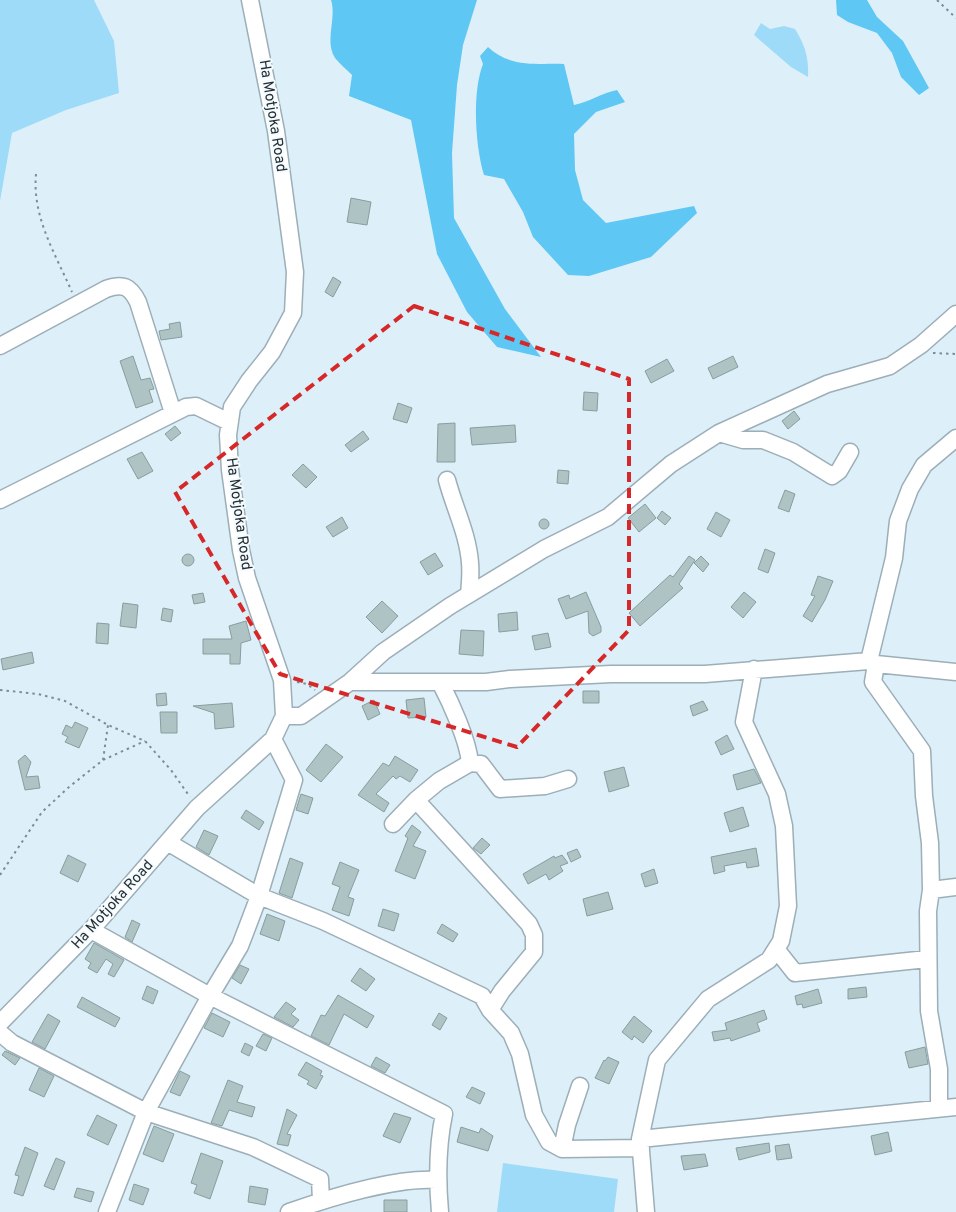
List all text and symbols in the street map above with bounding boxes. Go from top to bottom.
street label: Ha Motjoka Road [254,59,290,173]
street label: Ha Motjoka Road [221,457,255,571]
street label: Ha Motjoka Road [68,857,158,953]

